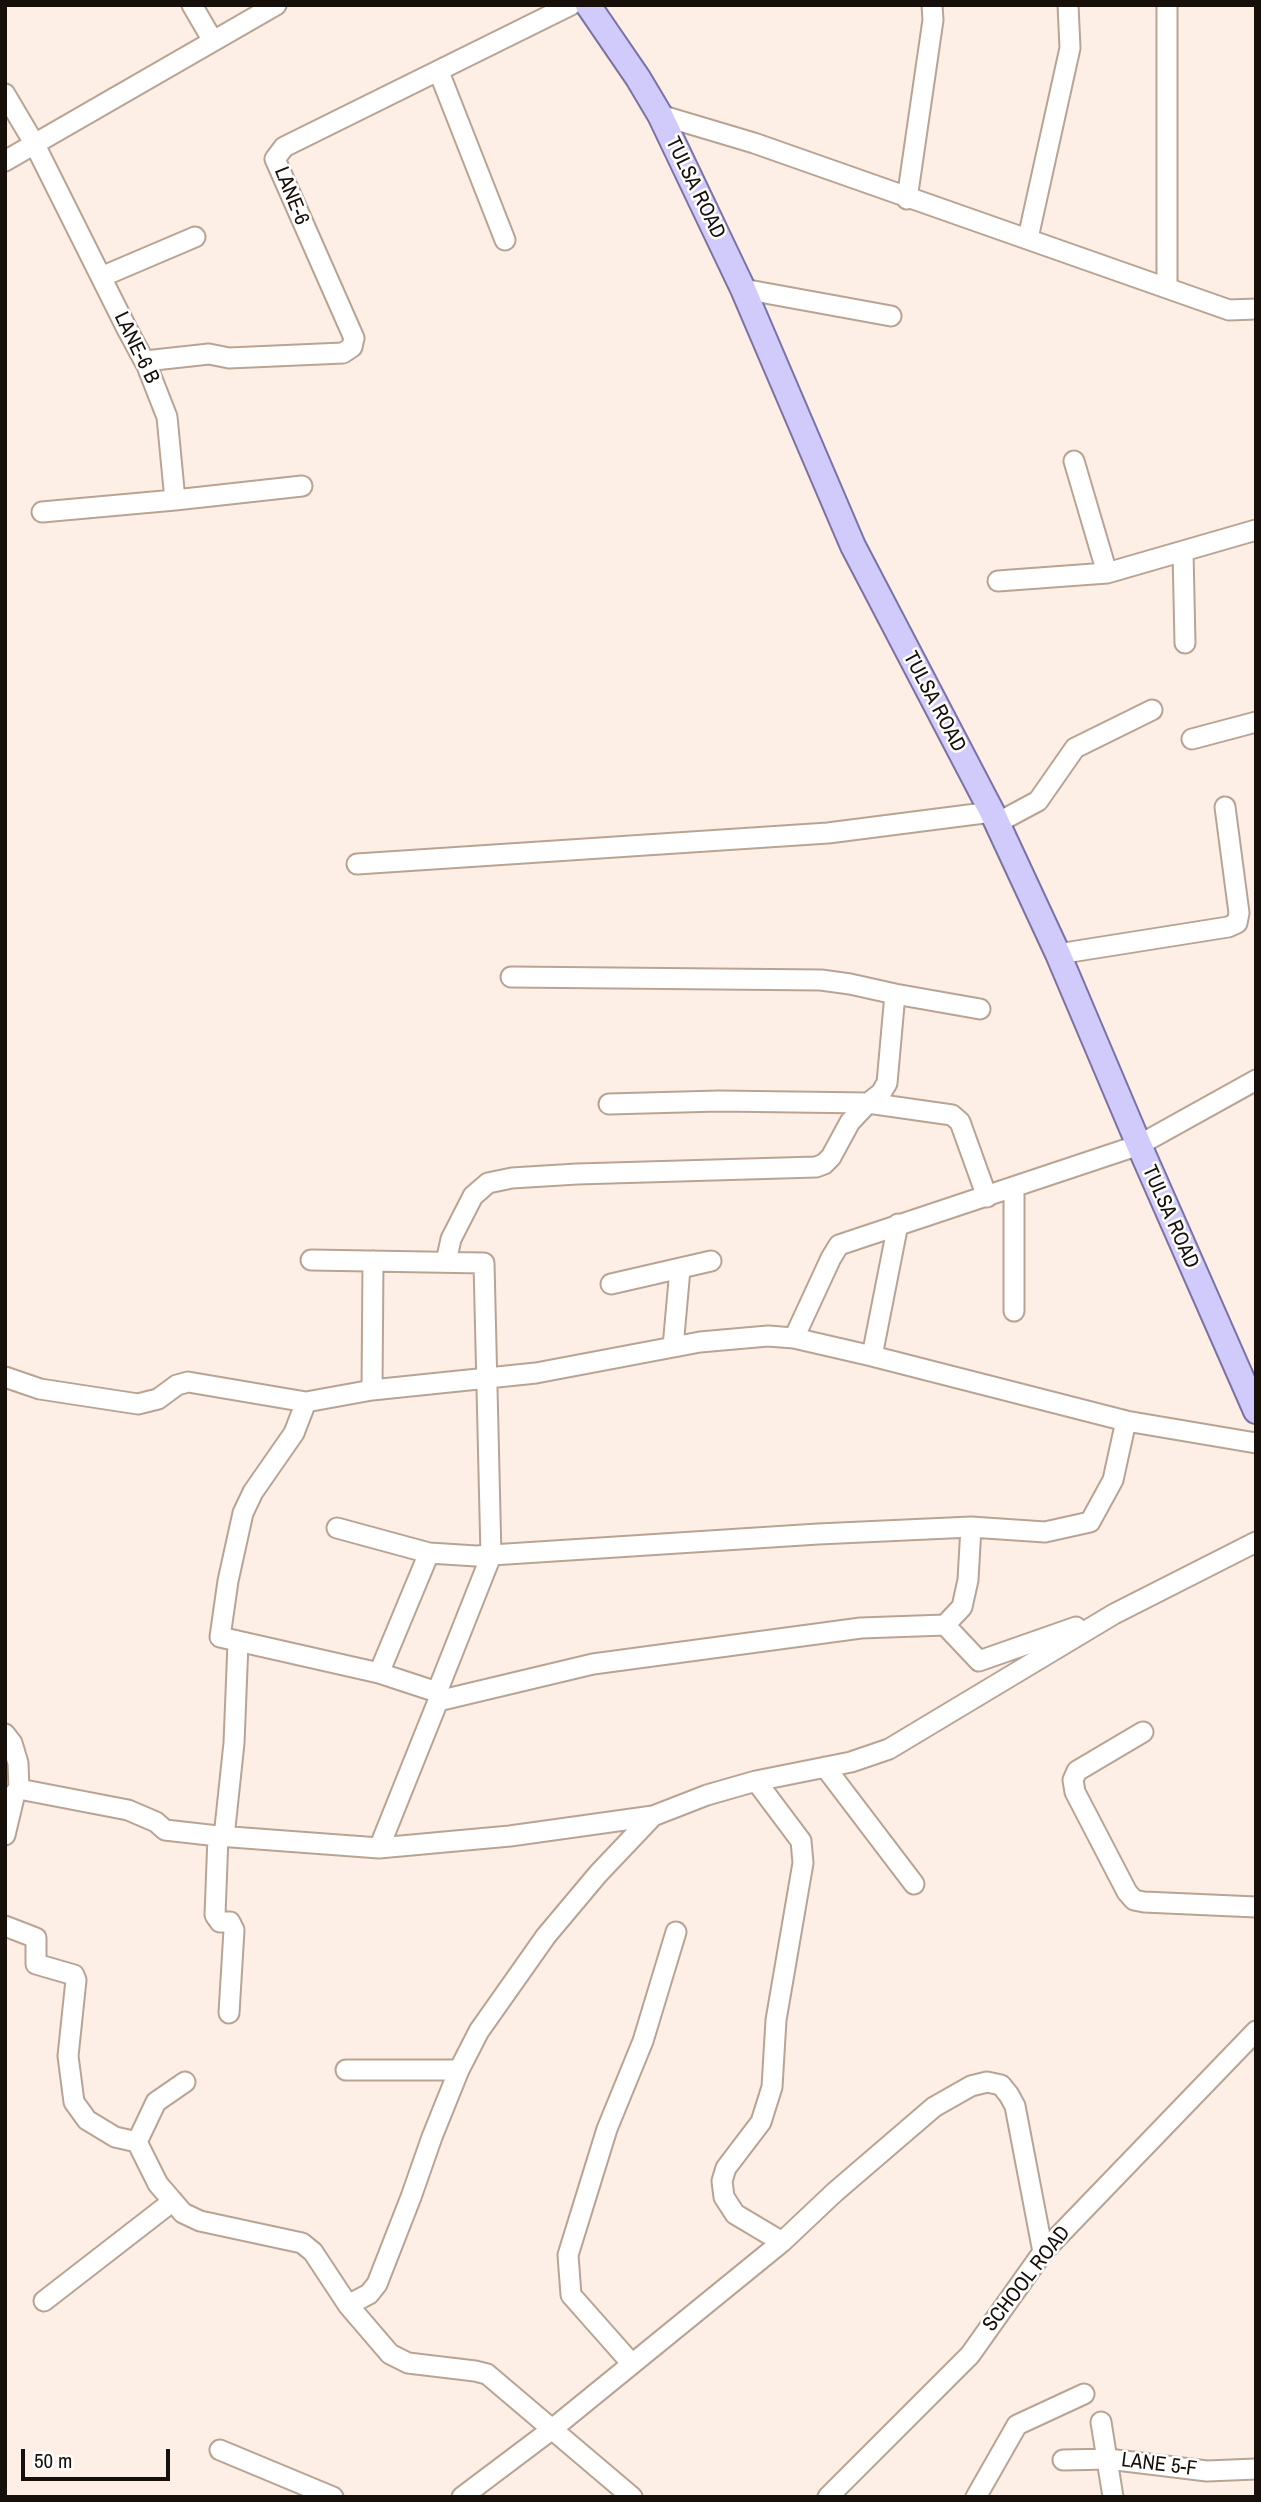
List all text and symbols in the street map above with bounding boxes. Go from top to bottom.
street label: TULSA ROAD [660,133,730,243]
street label: LANE-6 [268,163,314,229]
street label: LANE-6 B [108,308,164,388]
street label: TULSA ROAD [897,648,971,756]
street label: TULSA ROAD [1136,1162,1204,1272]
street label: SCHOOL ROAD [978,2221,1076,2337]
scale bar [24,2436,173,2480]
text: 50 m [34,2446,72,2475]
street label: LANE 5-F [1120,2448,1198,2482]

